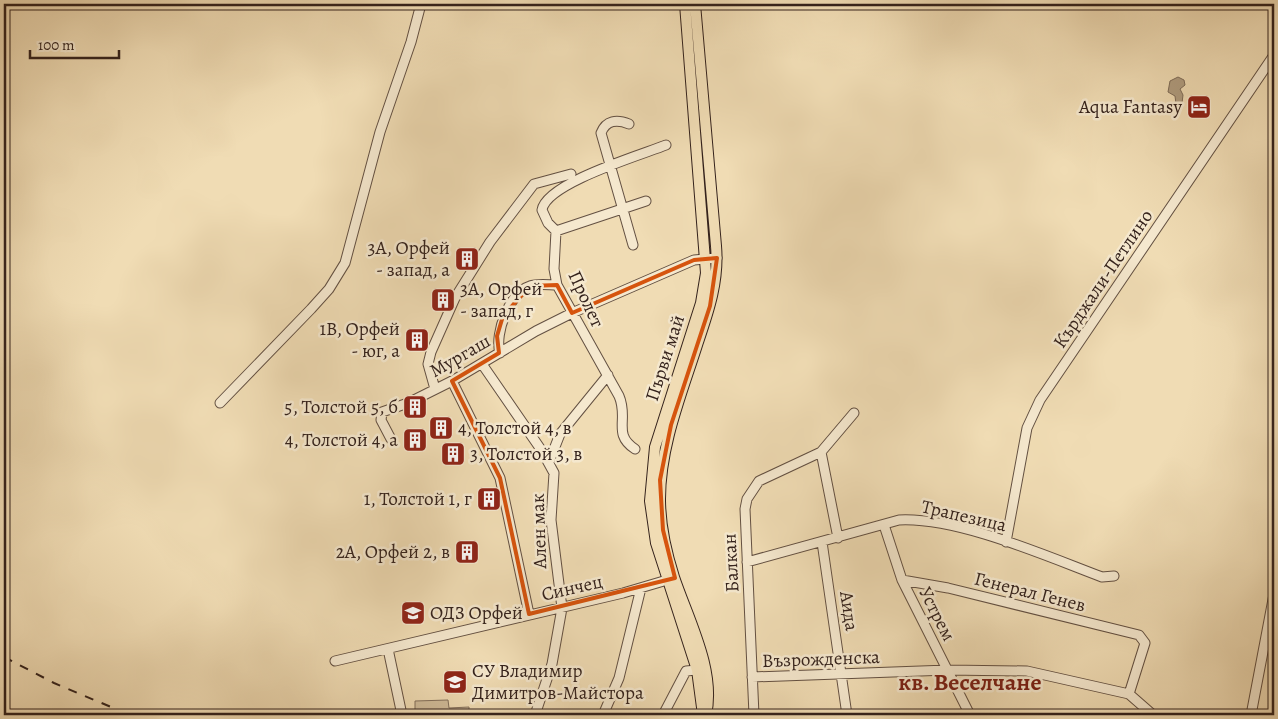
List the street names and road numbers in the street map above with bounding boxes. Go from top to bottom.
street label: Кърджали-Петлино [1047,205,1159,353]
street label: Пролет [562,266,611,332]
street label: Първи май [639,311,691,405]
street label: Мургаш [425,328,495,384]
street label: Ален мак [525,493,553,570]
street label: Трапезица [919,494,1009,538]
street label: Балкан [716,533,746,593]
street label: Генерал Генев [972,566,1088,618]
street label: Синчец [539,568,605,608]
street label: Устрем [912,582,962,646]
street label: Аида [833,588,865,633]
street label: Възрожденска [762,644,881,674]

